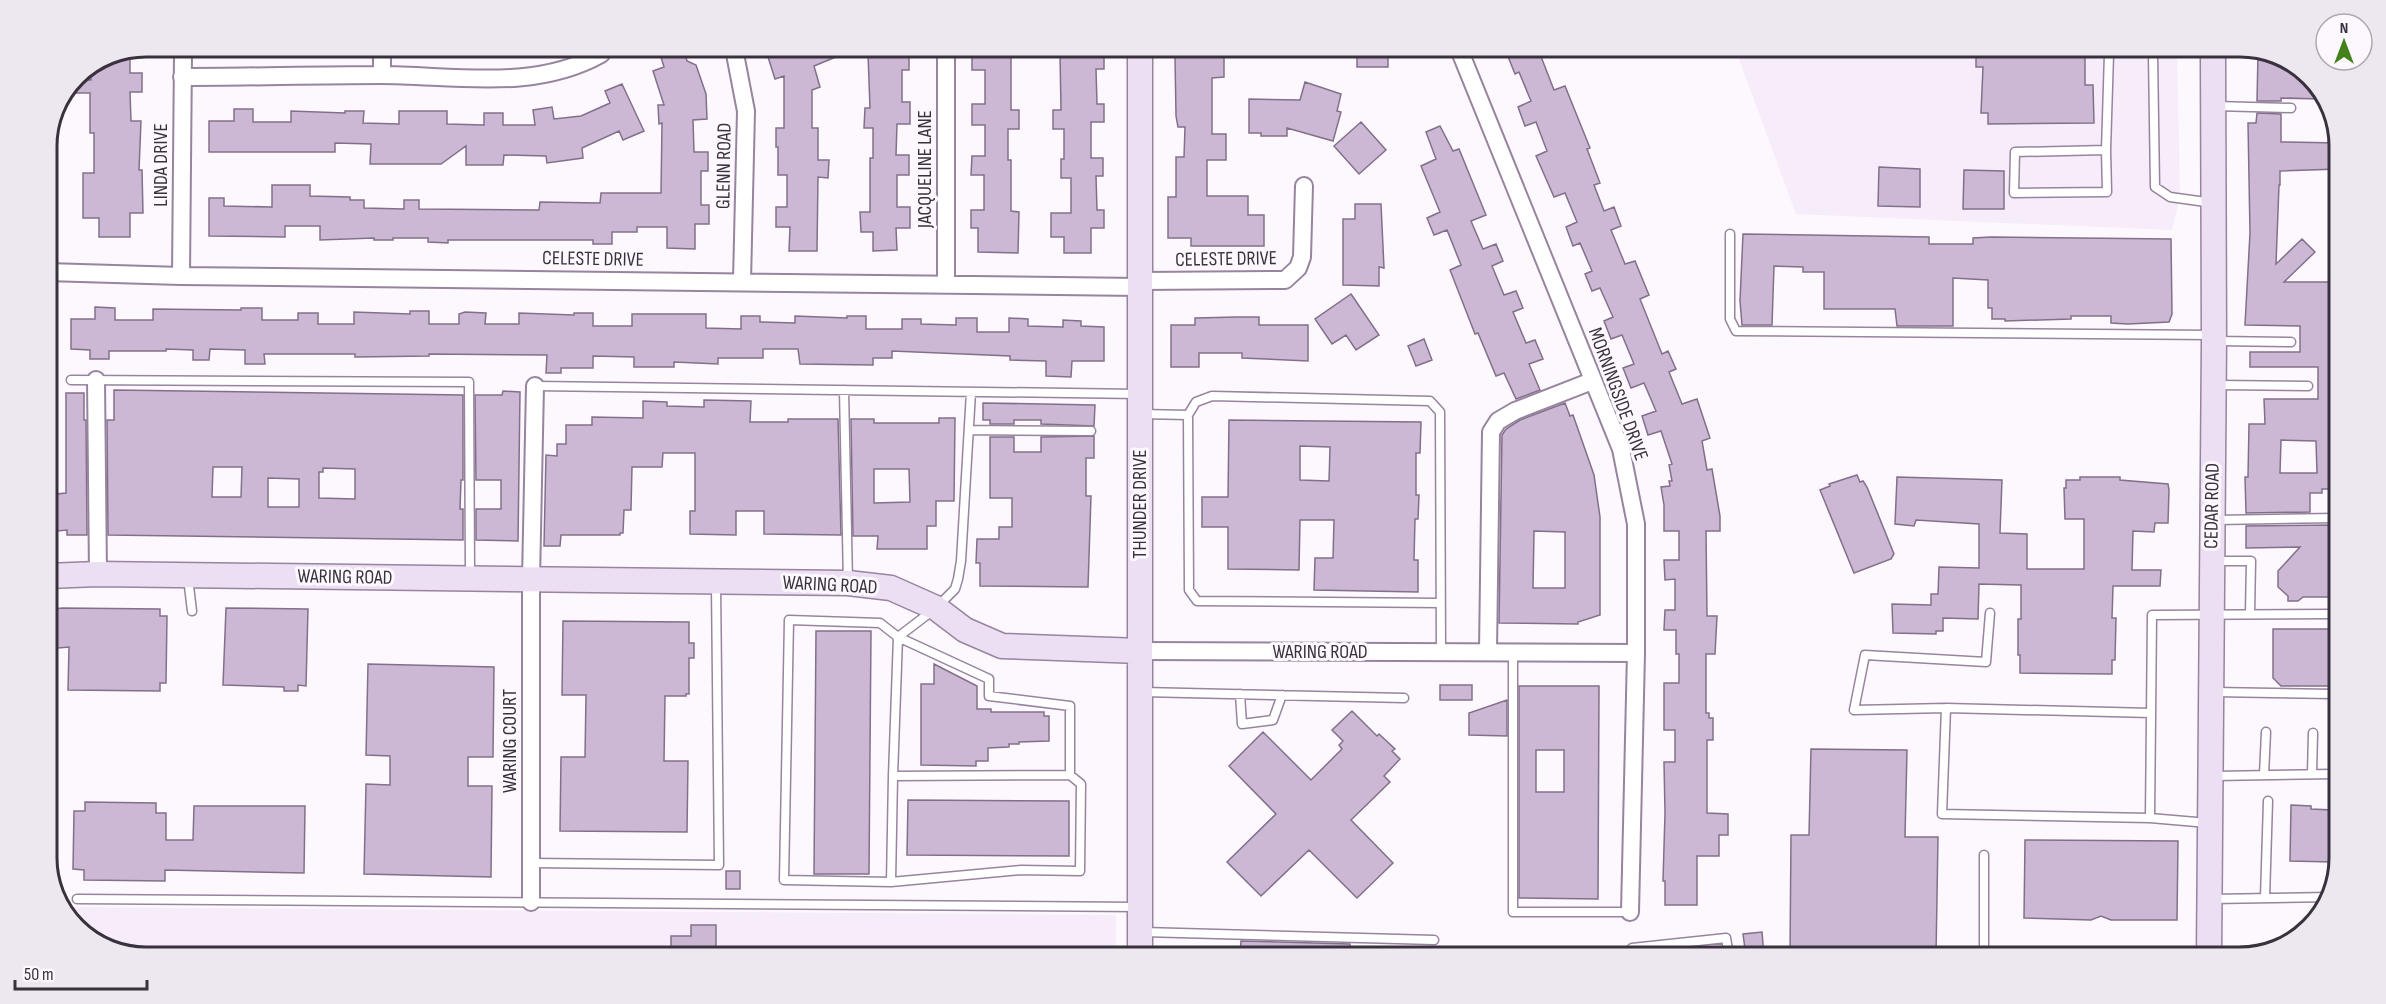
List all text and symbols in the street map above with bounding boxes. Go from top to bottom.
north arrow [2314,12,2374,72]
text: N [2340,19,2348,38]
street label: JACQUELINE LANE [913,110,937,229]
street label: LINDA DRIVE [149,123,173,207]
street label: GLENN ROAD [711,123,737,209]
street label: CELESTE DRIVE [542,246,644,272]
street label: CELESTE DRIVE [1175,246,1277,272]
street label: MORNINGSIDE DRIVE [1583,324,1653,464]
street label: THUNDER DRIVE [1128,449,1152,559]
street label: CEDAR ROAD [2199,463,2225,549]
street label: WARING ROAD [297,564,393,590]
street label: WARING ROAD [782,571,878,599]
street label: WARING ROAD [1272,640,1368,664]
street label: WARING COURT [498,689,522,793]
scale bar [15,953,147,991]
text: 50 m [24,964,54,985]

